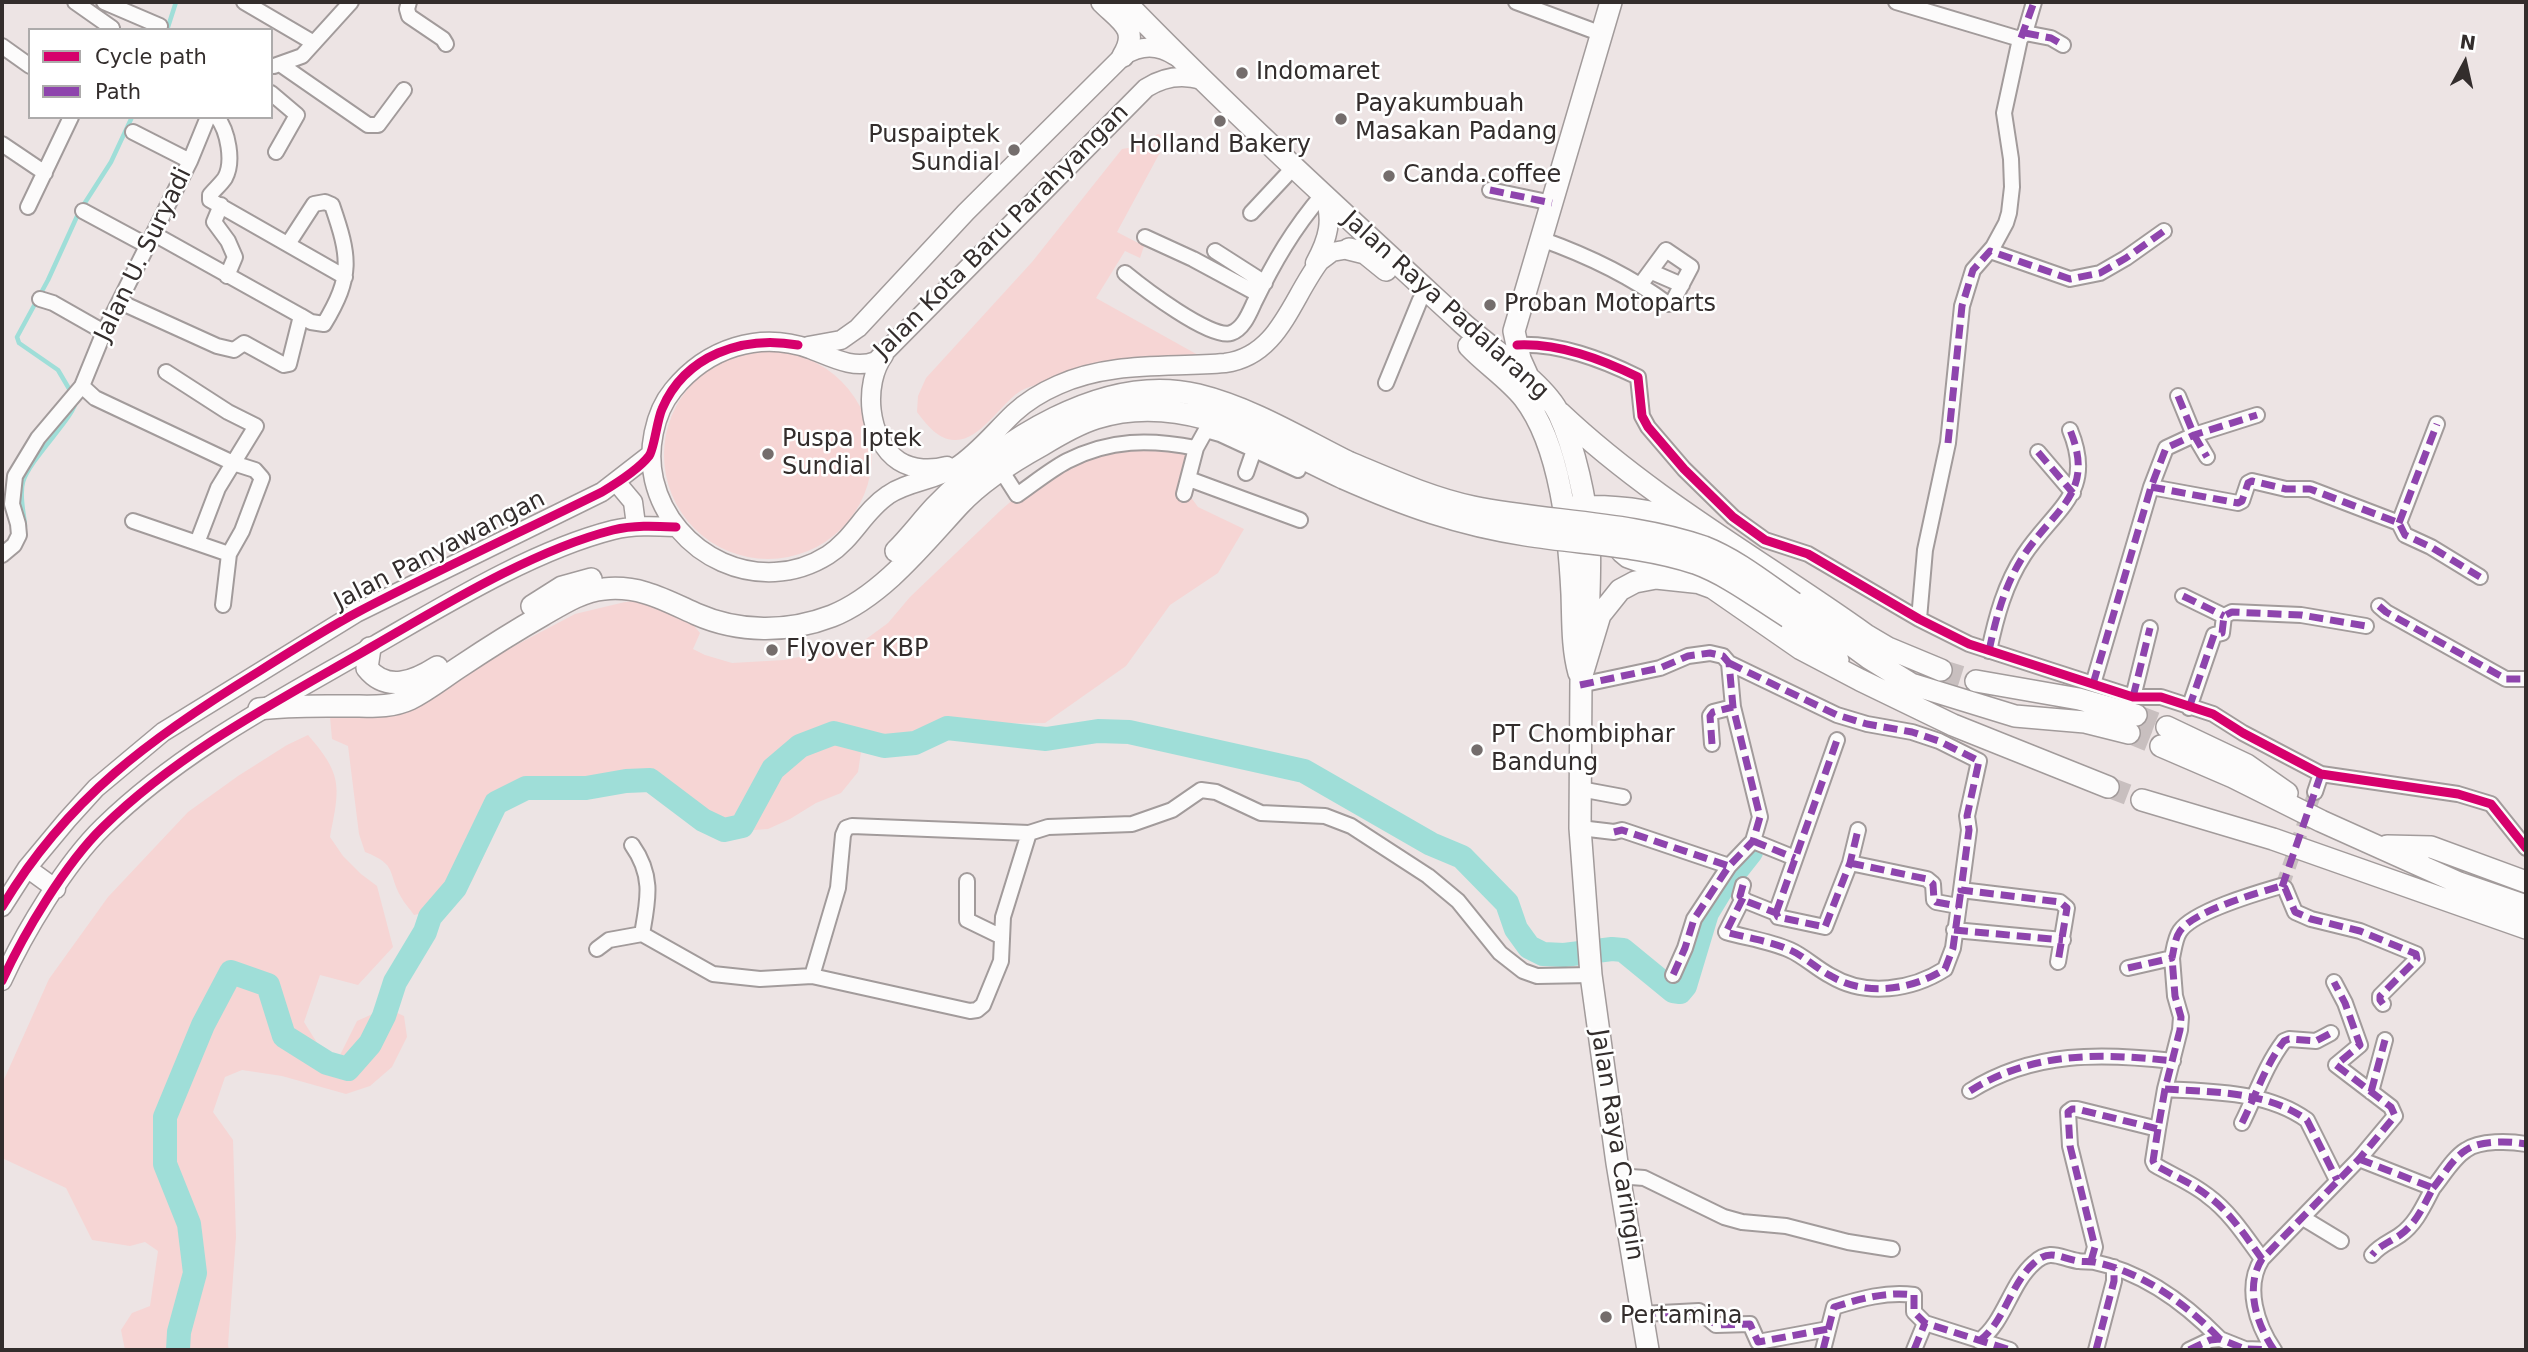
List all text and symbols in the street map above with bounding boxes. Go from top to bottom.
legend [28,28,273,119]
north arrow [2430,28,2500,98]
text: N [2459,30,2477,54]
text: Cycle path [95,45,207,69]
place label: Indomaret [1256,59,1380,87]
marker: Indomaret [1234,65,1250,81]
text: Path [95,80,141,104]
place label: Payakumbuah Masakan Padang [1355,91,1557,147]
street label: Jalan Kota Baru Parahyangan [869,99,1135,365]
marker: Payakumbuah Masakan Padang [1333,111,1349,127]
marker: Holland Bakery [1212,113,1228,129]
place label: Puspaiptek Sundial [868,122,1000,178]
place label: Holland Bakery [1129,132,1311,160]
marker: Puspaiptek Sundial [1006,142,1022,158]
place label: Canda.coffee [1403,162,1561,190]
street label: Jalan U. Suryadi [89,163,199,347]
marker: Canda.coffee [1381,168,1397,184]
street label: Jalan Raya Padalarang [1336,206,1554,406]
place label: Proban Motoparts [1504,291,1716,319]
marker: Proban Motoparts [1482,297,1498,313]
place label: Puspa Iptek Sundial [782,426,922,482]
marker: Puspa Iptek Sundial [760,446,776,462]
street label: Jalan Panyawangan [330,485,550,617]
place label: Flyover KBP [786,636,928,664]
marker: Flyover KBP [764,642,780,658]
place label: PT Chombiphar Bandung [1491,722,1675,778]
marker: PT Chombiphar Bandung [1469,742,1485,758]
street label: Jalan Raya Caringin [1583,1027,1649,1263]
place label: Pertamina [1620,1303,1742,1331]
marker: Pertamina [1598,1309,1614,1325]

